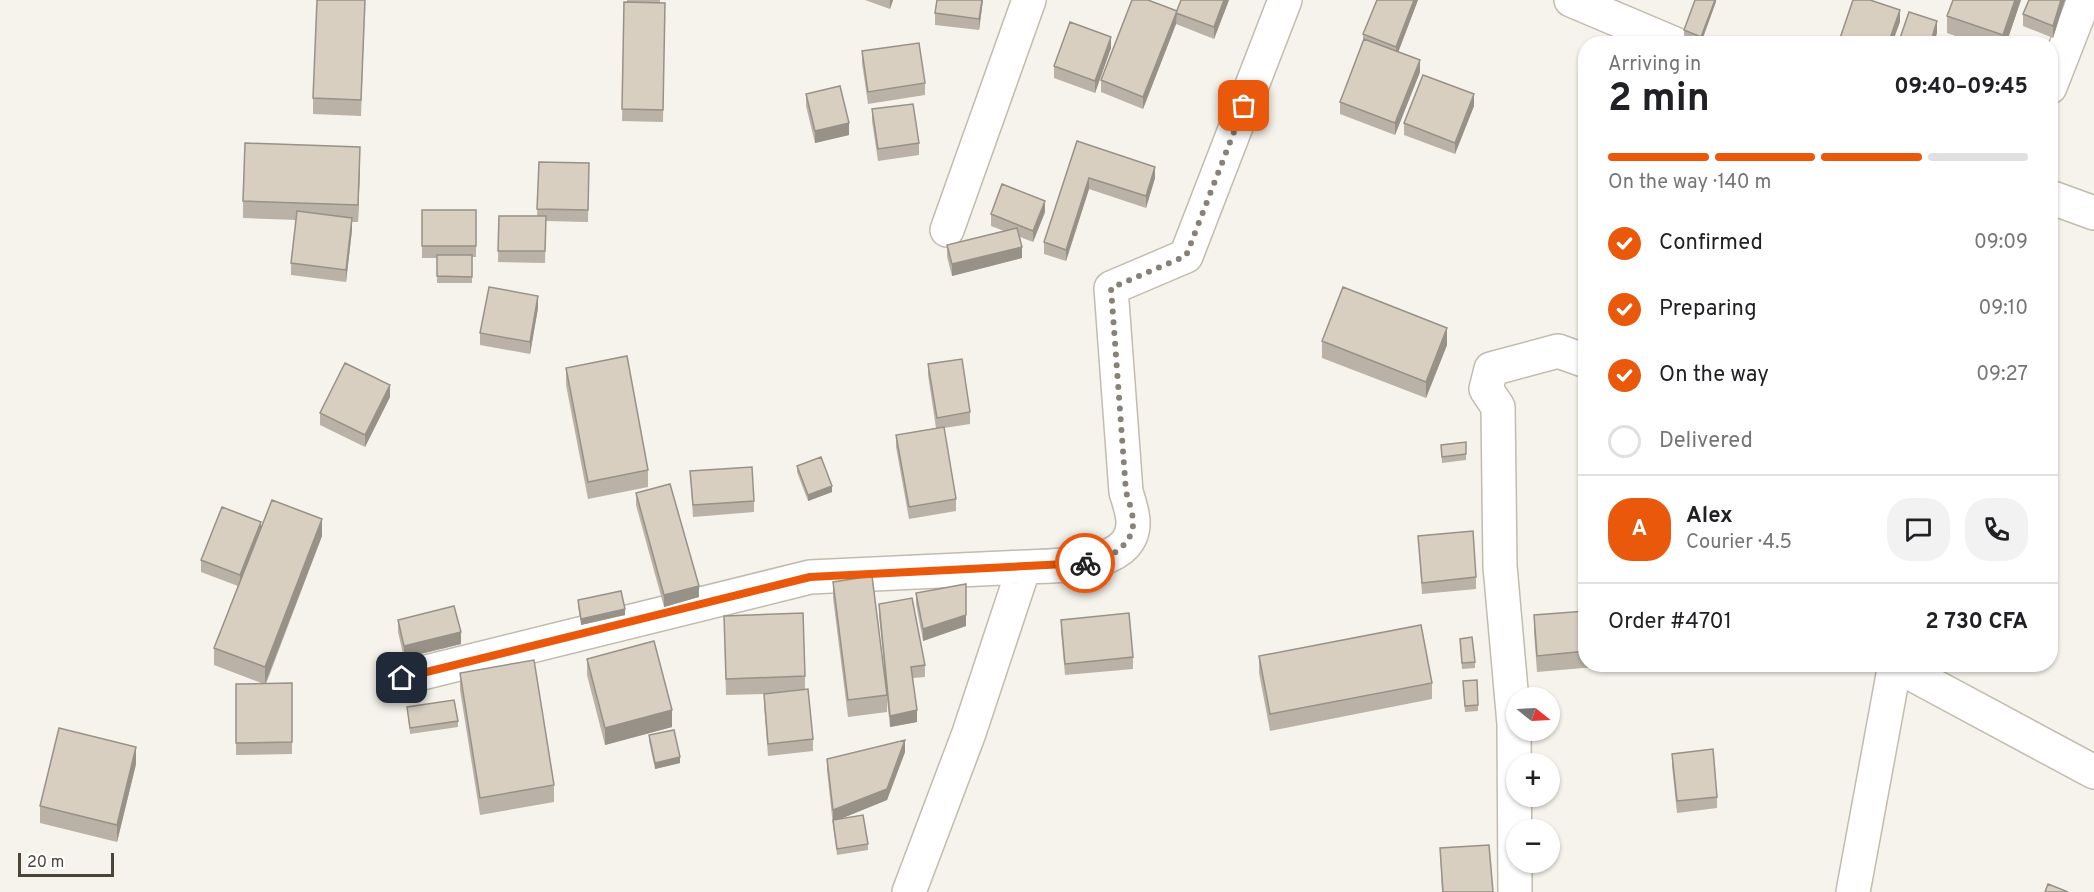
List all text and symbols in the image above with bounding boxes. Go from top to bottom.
text: Arriving in [1608,52,1701,78]
text: 09:40–09:45 [1894,74,2028,101]
text: 2 min [1608,76,1710,125]
pin [1218,80,1269,131]
icon: bag [1227,89,1260,122]
text: On the way · 140 m [1608,170,1771,196]
icon: check [1608,227,1641,260]
text: Confirmed [1659,230,1763,257]
text: 09:09 [1974,230,2028,256]
icon: check [1608,293,1641,326]
text: Preparing [1659,296,1757,323]
text: 09:10 [1978,296,2028,322]
icon: check [1608,359,1641,392]
text: On the way [1659,362,1769,389]
text: 09:27 [1976,362,2028,388]
text: Delivered [1659,428,1753,455]
button: chat [1887,498,1950,561]
button: phone [1965,498,2028,561]
text: Alex [1686,503,1733,530]
text: A [1632,516,1647,543]
text: Courier · 4.5 [1686,530,1792,556]
courier [1055,533,1115,593]
icon: bike [1069,547,1102,580]
text: Order #4701 [1608,609,1732,636]
text: 2 730 CFA [1925,609,2028,636]
pin [376,652,427,703]
icon: home [385,661,418,694]
north arrow [1506,687,1560,741]
map controls [1506,687,1560,873]
button: + [1506,753,1560,807]
button: − [1506,819,1560,873]
scale bar [18,850,114,878]
text: 20 m [27,853,64,873]

